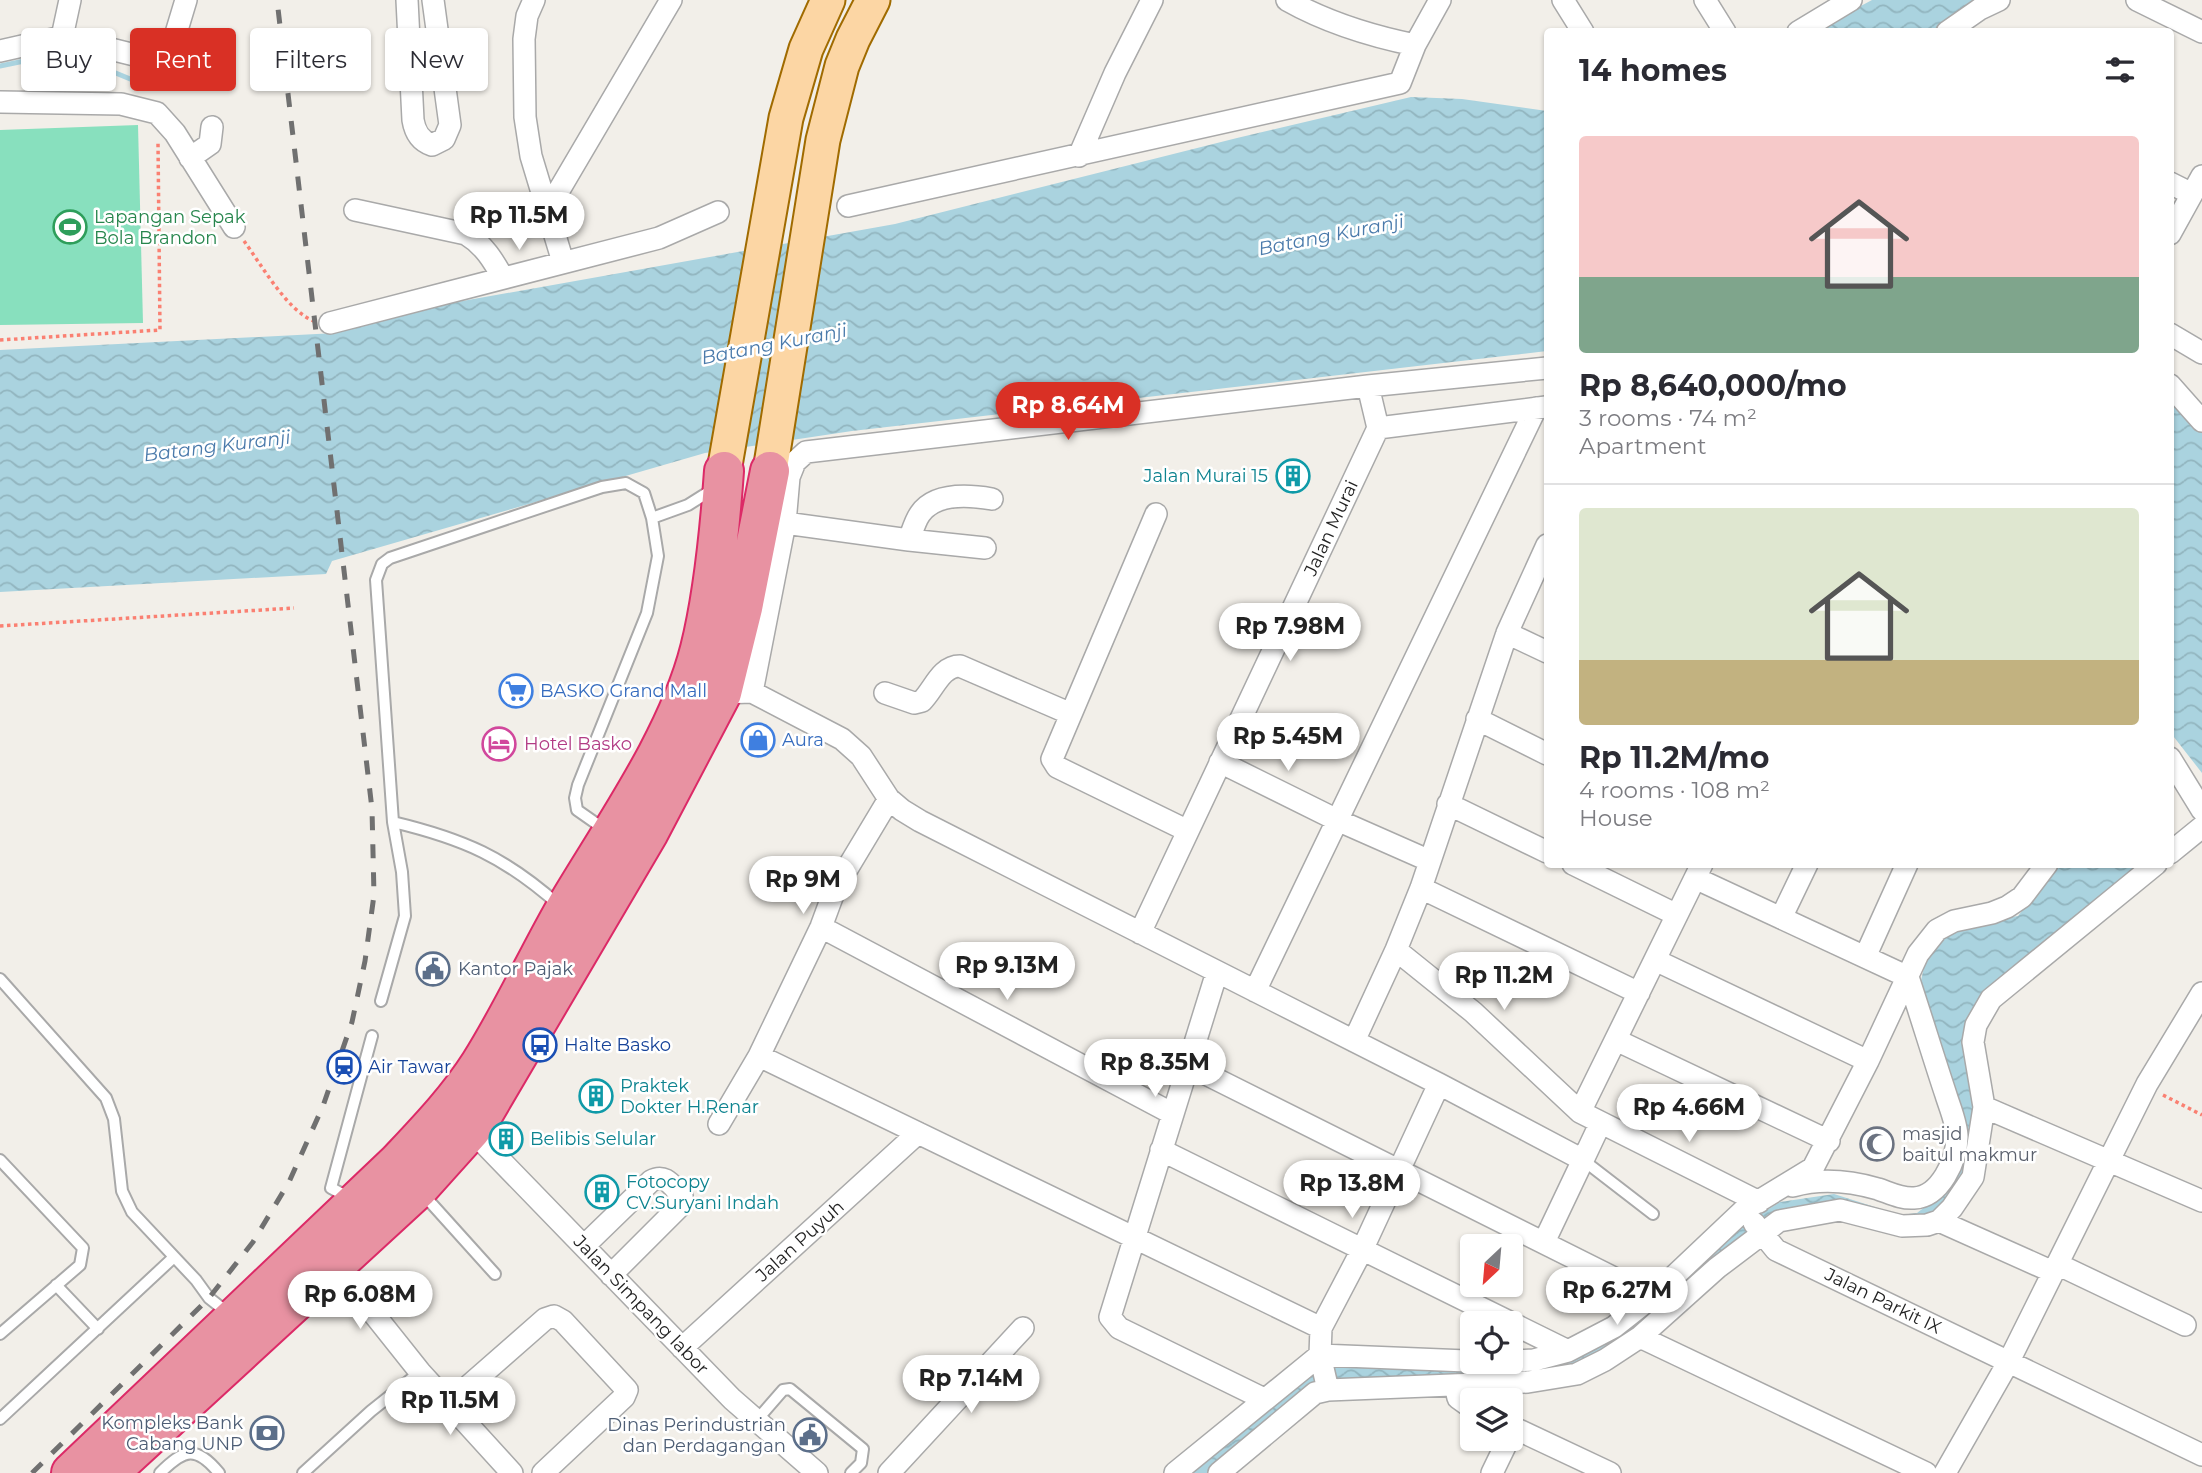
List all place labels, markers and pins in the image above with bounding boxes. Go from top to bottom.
pin: Rp 11.5M [447,192,591,252]
place label: Lapangan Sepak Bola Brandon [94,206,246,249]
sports icon: Lapangan Sepak Bola Brandon [51,208,89,246]
pin: Rp 8.64M [996,382,1140,442]
building icon: Jalan Murai 15 [1274,457,1312,495]
place label: Jalan Murai 15 [1142,465,1268,487]
pin: Rp 7.98M [1218,604,1362,663]
supermarket icon: BASKO Grand Mall [497,672,535,710]
place label: BASKO Grand Mall [540,680,707,702]
pin: Rp 5.45M [1216,714,1360,773]
shop icon: Aura [739,721,777,759]
hotel icon: Hotel Basko [480,725,518,763]
place label: Aura [782,729,824,751]
place label: Hotel Basko [524,733,632,755]
pin: Rp 9M [754,856,852,916]
pin: Rp 9.13M [935,942,1079,1002]
public building icon: Kantor Pajak [414,950,452,988]
pin: Rp 11.2M [1432,953,1576,1012]
place label: Kantor Pajak [458,958,573,980]
bus stop icon: Halte Basko [521,1026,559,1064]
place label: Halte Basko [564,1034,671,1056]
pin: Rp 8.35M [1083,1040,1227,1099]
station icon: Air Tawar [325,1048,363,1086]
place label: Air Tawar [368,1056,451,1078]
place label: Praktek Dokter H.Renar [620,1075,759,1118]
building icon: Praktek Dokter H.Renar [577,1077,615,1115]
pin: Rp 4.66M [1617,1084,1761,1144]
building icon: Belibis Selular [487,1120,525,1158]
place label: masjid baitul makmur [1902,1123,2037,1166]
mosque icon: masjid baitul makmur [1858,1125,1896,1163]
place label: Belibis Selular [530,1128,656,1150]
pin: Rp 13.8M [1280,1160,1424,1220]
place label: Fotocopy CV.Suryani Indah [626,1171,779,1214]
building icon: Fotocopy CV.Suryani Indah [583,1173,621,1211]
pin: Rp 6.27M [1545,1268,1689,1327]
pin: Rp 6.08M [288,1272,432,1331]
pin: Rp 7.14M [899,1356,1043,1415]
pin: Rp 11.5M [378,1378,522,1437]
place label: Kompleks Bank Cabang UNP [101,1412,243,1455]
bank icon: Kompleks Bank Cabang UNP [248,1414,286,1452]
place label: Dinas Perindustrian dan Perdagangan [607,1414,786,1457]
public building icon: Dinas Perindustrian dan Perdagangan [791,1416,829,1454]

